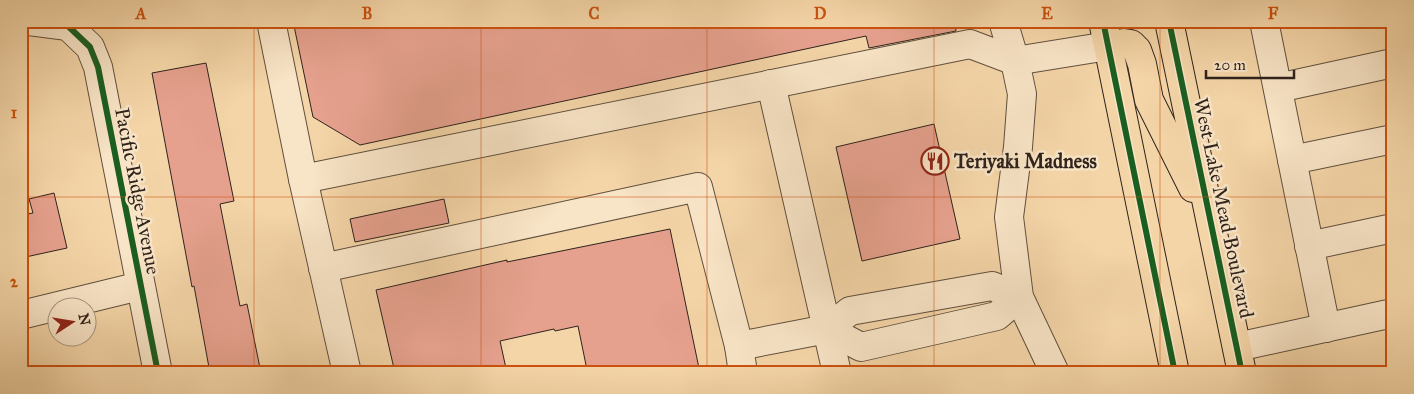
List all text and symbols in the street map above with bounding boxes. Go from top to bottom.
text: A [135,4,147,23]
text: B [362,4,372,23]
text: C [589,4,600,23]
text: D [814,4,827,23]
text: E [1041,4,1053,23]
text: F [1268,4,1279,23]
scale bar [1206,48,1294,80]
text: 20 m [1214,56,1246,74]
street label: West Lake Mead Boulevard [1189,96,1259,320]
text: 1 [11,103,18,122]
street label: Pacific Ridge Avenue [109,106,166,277]
restaurant icon: Teriyaki Madness [920,146,950,176]
place label: Teriyaki Madness [953,149,1097,174]
text: 2 [10,272,19,291]
north arrow [48,296,98,346]
text: N [75,312,94,327]

